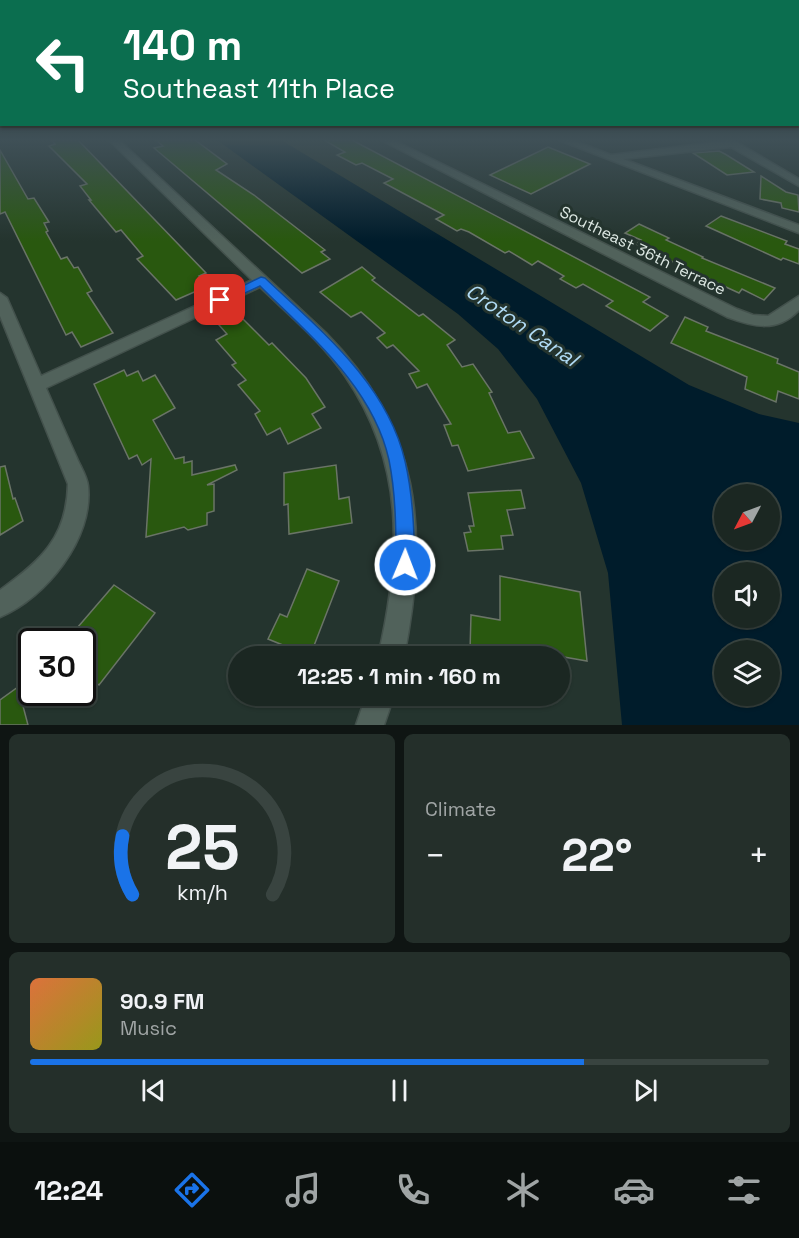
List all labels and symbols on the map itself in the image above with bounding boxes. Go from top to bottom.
street label: Southeast 36th Terrace [556,201,729,300]
pin [194,274,245,325]
water label: Croton Canal [461,277,586,374]
north arrow [714,484,780,550]
position arrow [373,533,437,597]
speed limit sign: 30 [18,628,96,706]

